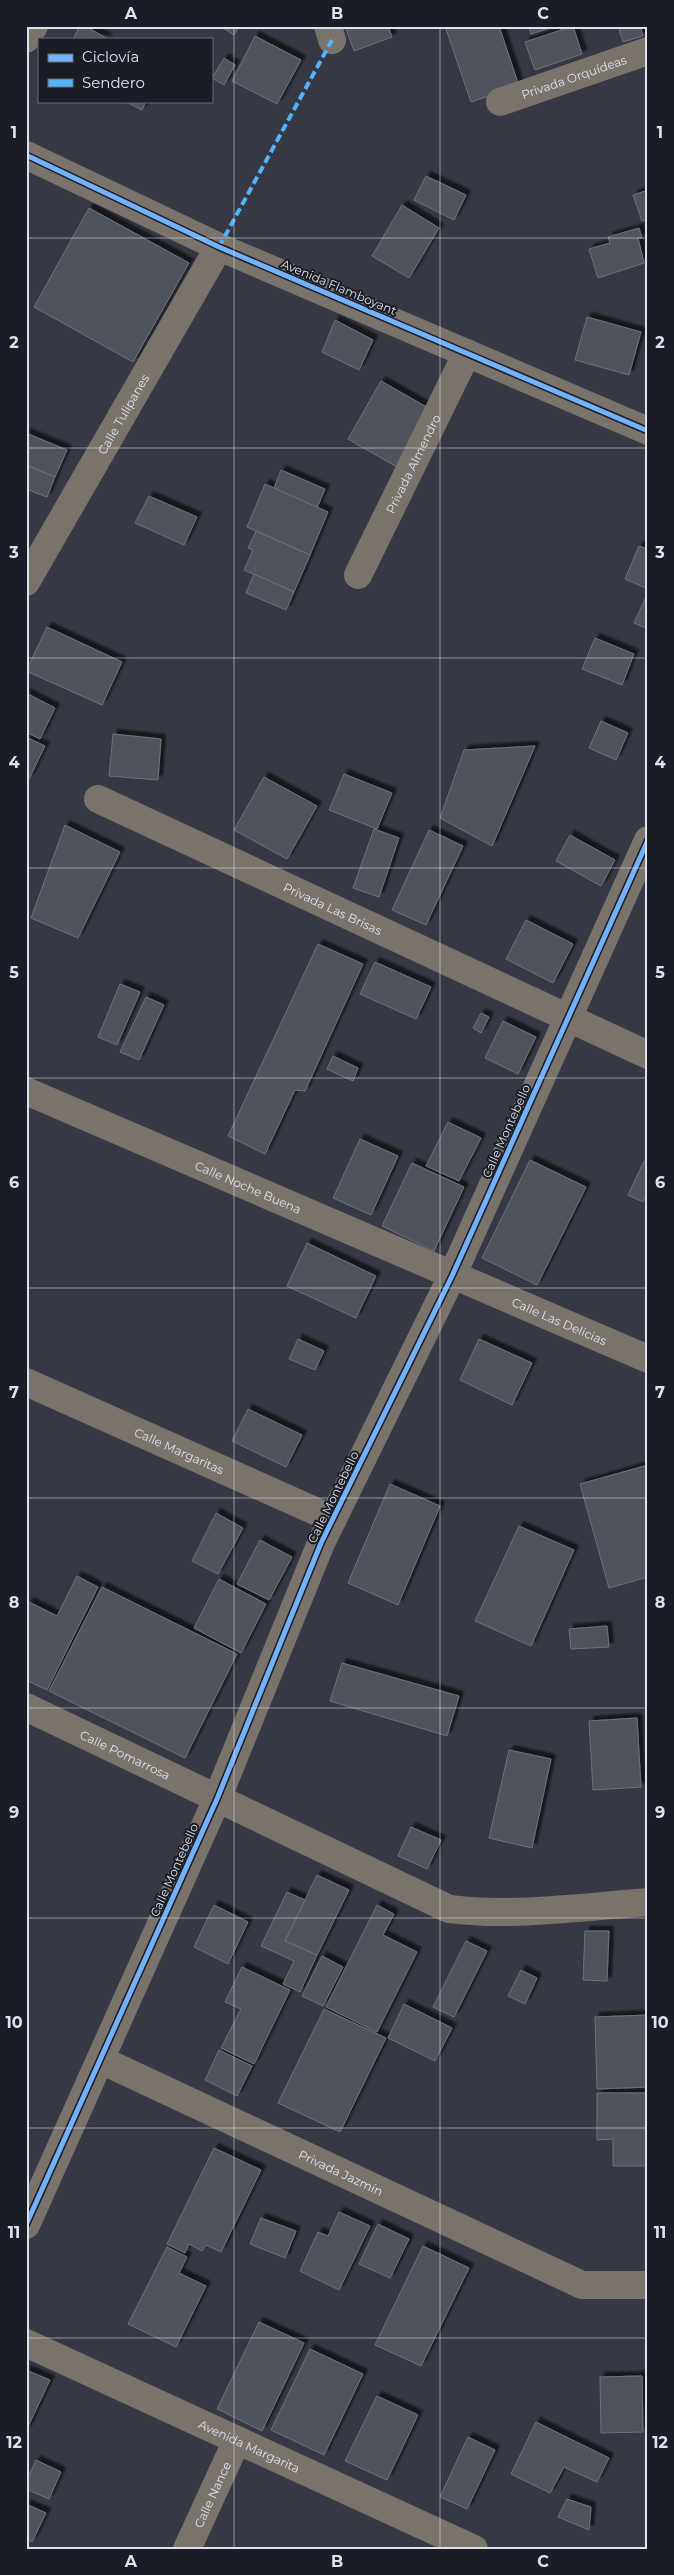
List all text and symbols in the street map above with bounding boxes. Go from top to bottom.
text: A [124,4,138,23]
text: B [331,4,343,23]
text: C [537,4,549,23]
legend [38,38,212,102]
text: Ciclovía [82,47,139,66]
street label: Privada Orquídeas [519,51,629,102]
text: Sendero [82,73,145,92]
text: 1 [11,123,17,142]
text: 1 [657,123,663,142]
street label: Avenida Flamboyant [279,256,399,318]
text: 2 [9,333,19,352]
text: 2 [655,333,665,352]
street label: Calle Tulipanes [94,371,152,457]
street label: Privada Almendro [382,412,443,516]
text: 3 [8,543,19,562]
text: 3 [654,543,665,562]
text: 4 [8,753,20,772]
text: 4 [654,753,666,772]
street label: Privada Las Brisas [281,879,385,938]
text: 5 [9,963,19,982]
text: 5 [655,963,665,982]
street label: Calle Montebello [479,1082,533,1180]
street label: Calle Noche Buena [193,1157,304,1216]
text: 6 [9,1173,19,1192]
text: 6 [655,1173,665,1192]
street label: Calle Las Delicias [510,1294,610,1348]
text: 7 [9,1383,19,1402]
text: 7 [655,1383,665,1402]
street label: Calle Margaritas [132,1424,227,1477]
street label: Calle Montebello [304,1448,362,1546]
text: 8 [9,1593,19,1612]
text: 8 [655,1593,665,1612]
street label: Calle Pomarrosa [78,1726,173,1782]
text: 9 [9,1803,19,1822]
text: 9 [655,1803,665,1822]
street label: Calle Montebello [147,1821,201,1919]
text: 10 [5,2013,23,2032]
text: 10 [651,2013,669,2032]
street label: Privada Jazmín [296,2146,386,2198]
text: 11 [8,2223,20,2242]
text: 11 [654,2223,666,2242]
street label: Avenida Margarita [196,2416,303,2476]
text: 12 [6,2433,22,2452]
text: 12 [652,2433,668,2452]
street label: Calle Nance [190,2459,234,2530]
text: A [124,2552,138,2571]
text: B [331,2552,343,2571]
text: C [537,2552,549,2571]

